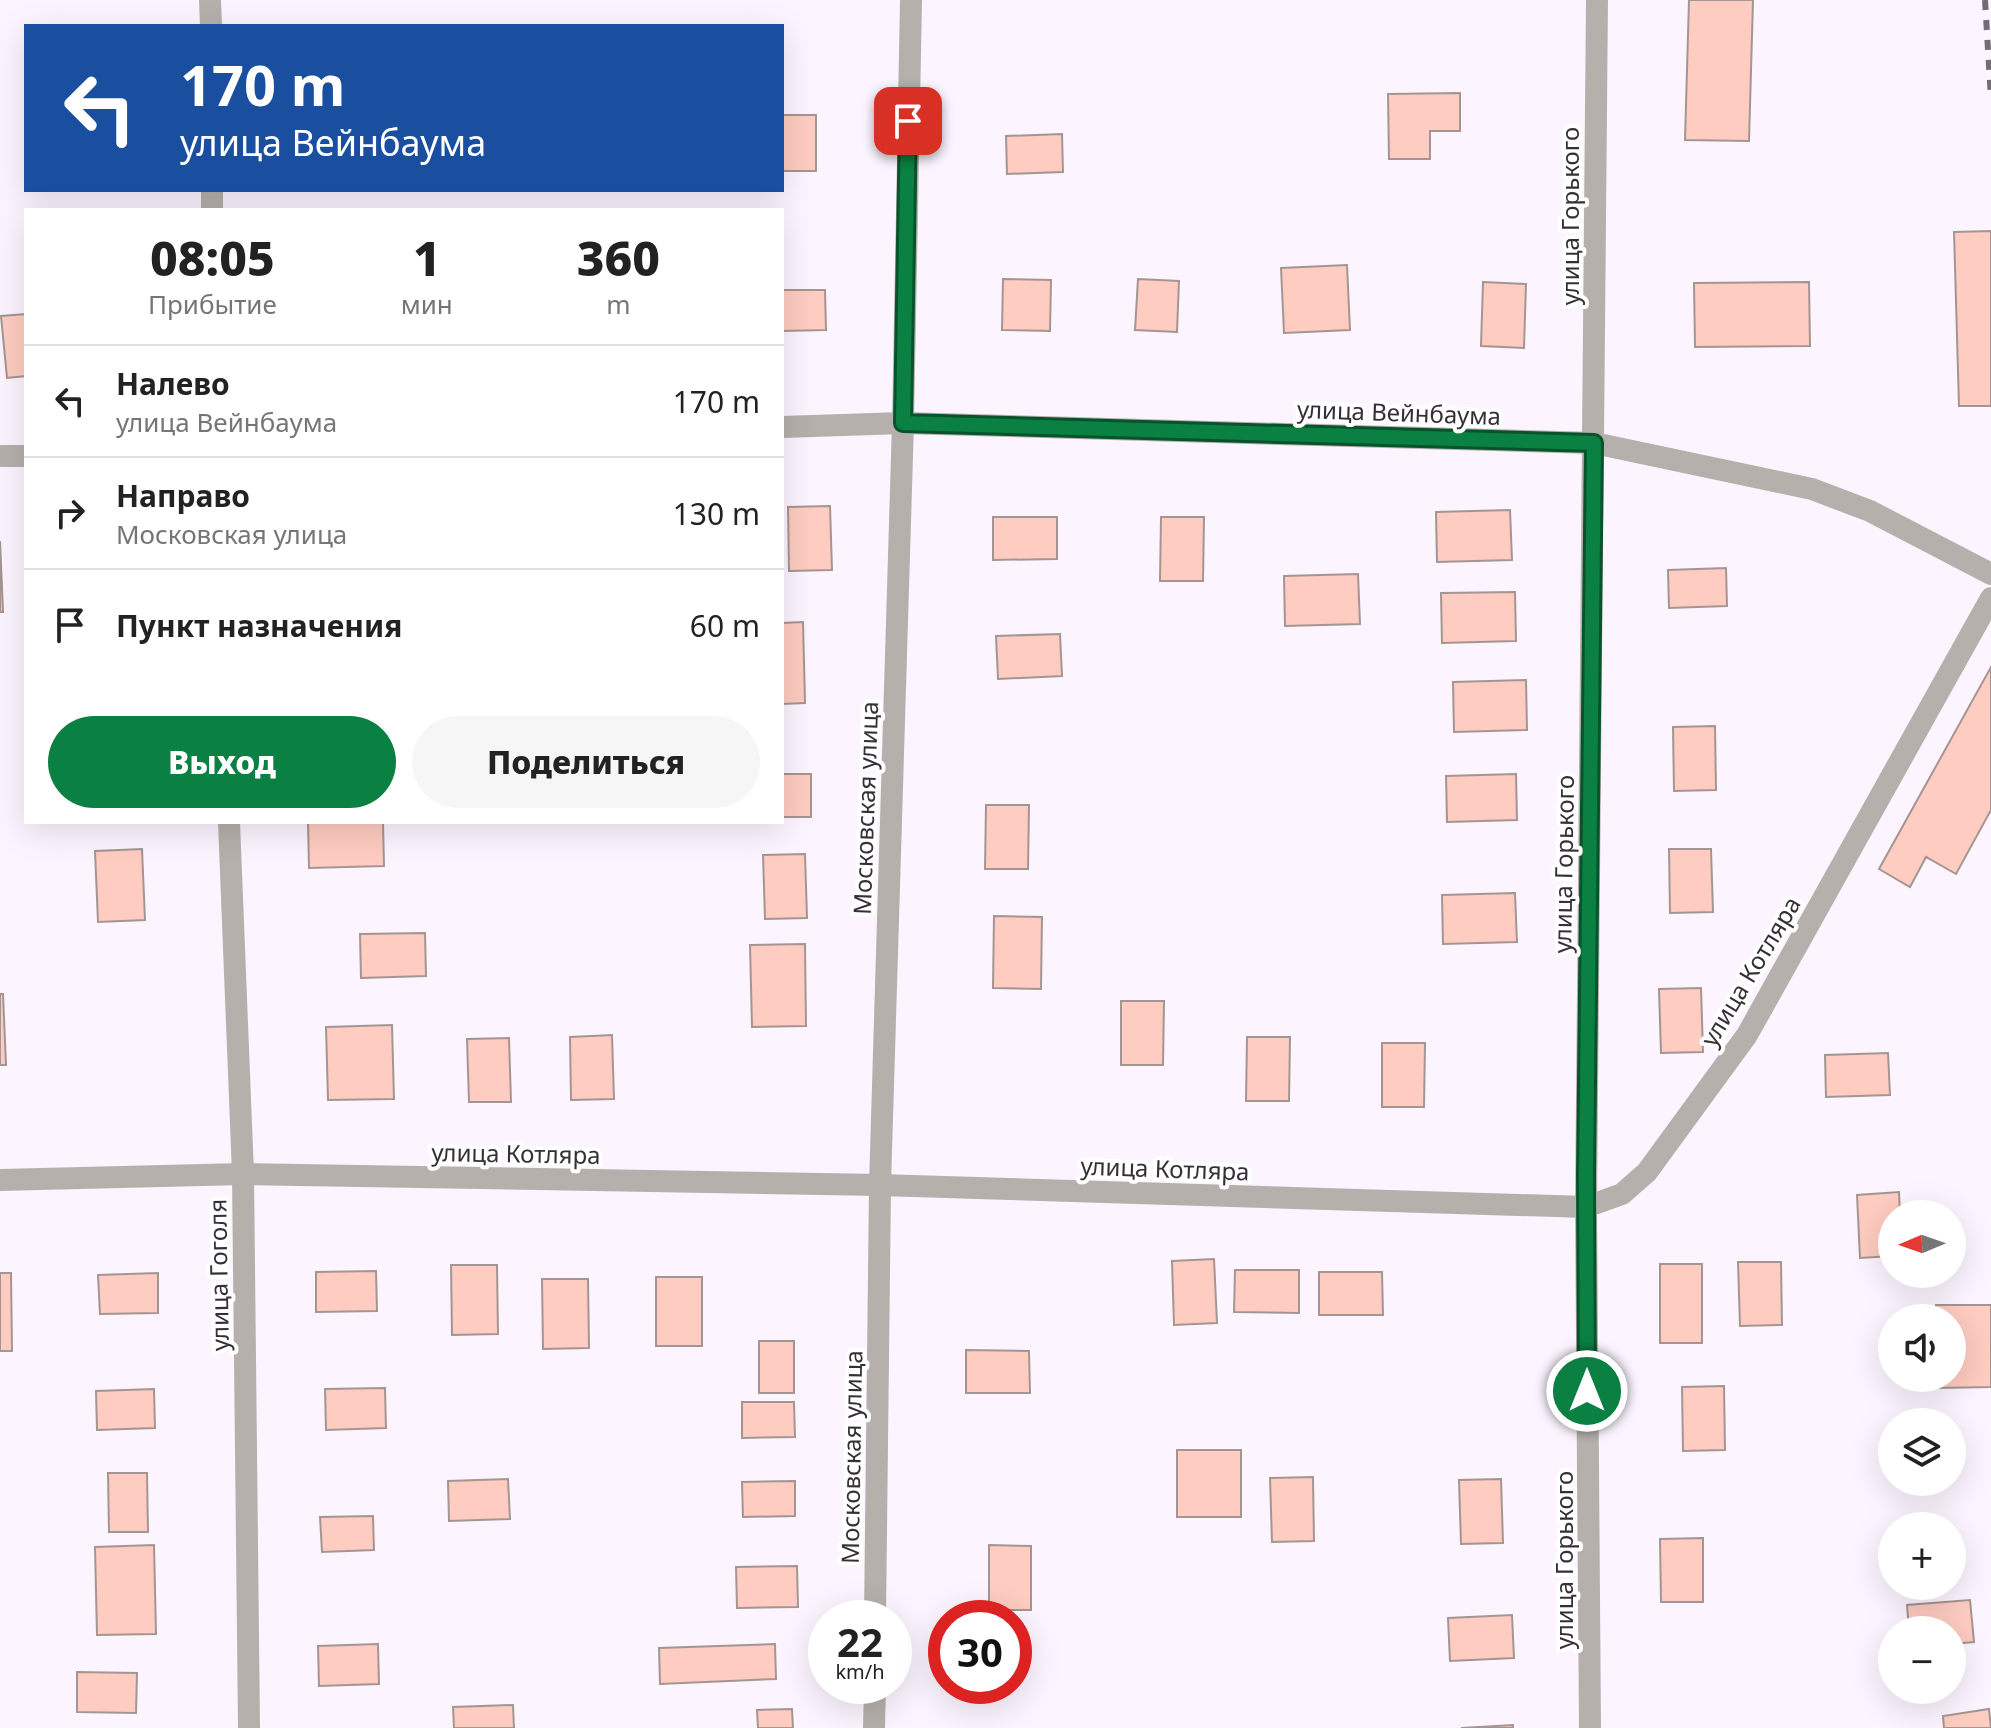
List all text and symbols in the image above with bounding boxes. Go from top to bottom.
text: 170 m [180,46,345,122]
icon: left [48,56,152,160]
pin [874,87,942,155]
icon: arrive [886,99,930,143]
text: улица Вейнбаума [180,118,486,167]
street label: улица Горького [1553,127,1586,305]
text: 08:05 [150,225,275,290]
text: 1 [413,225,441,290]
text: 360 [577,225,660,290]
text: Прибытие [148,286,277,322]
text: мин [401,286,453,322]
text: m [606,286,631,322]
text: Налево [116,363,230,404]
icon: left [48,379,92,423]
text: 170 m [673,381,760,422]
street label: улица Вейнбаума [1296,392,1502,432]
text: улица Вейнбаума [116,404,337,440]
text: Направо [116,475,250,516]
icon: right [48,491,92,535]
text: 130 m [673,493,760,534]
text: Московская улица [116,516,347,552]
icon: arrive [48,603,92,647]
text: Пункт назначения [116,605,402,646]
text: 60 m [690,605,760,646]
street label: Московская улица [845,701,885,915]
button: Выход [48,716,396,808]
button: Поделиться [412,716,760,808]
street label: улица Горького [1545,774,1581,954]
street label: улица Котляра [1692,890,1808,1052]
street label: улица Котляра [431,1135,601,1171]
street label: улица Котляра [1080,1149,1250,1187]
street label: улица Гоголя [200,1199,236,1351]
north arrow [1878,1200,1966,1288]
map controls [1878,1200,1966,1704]
button: sound [1878,1304,1966,1392]
position arrow [1545,1349,1629,1433]
street label: Московская улица [833,1350,869,1564]
button: layers [1878,1408,1966,1496]
street label: улица Горького [1547,1471,1580,1649]
button: + [1878,1512,1966,1600]
speed limit sign: 30 [928,1600,1032,1704]
text: 22 [837,1614,883,1669]
button: − [1878,1616,1966,1704]
text: km/h [835,1658,885,1685]

